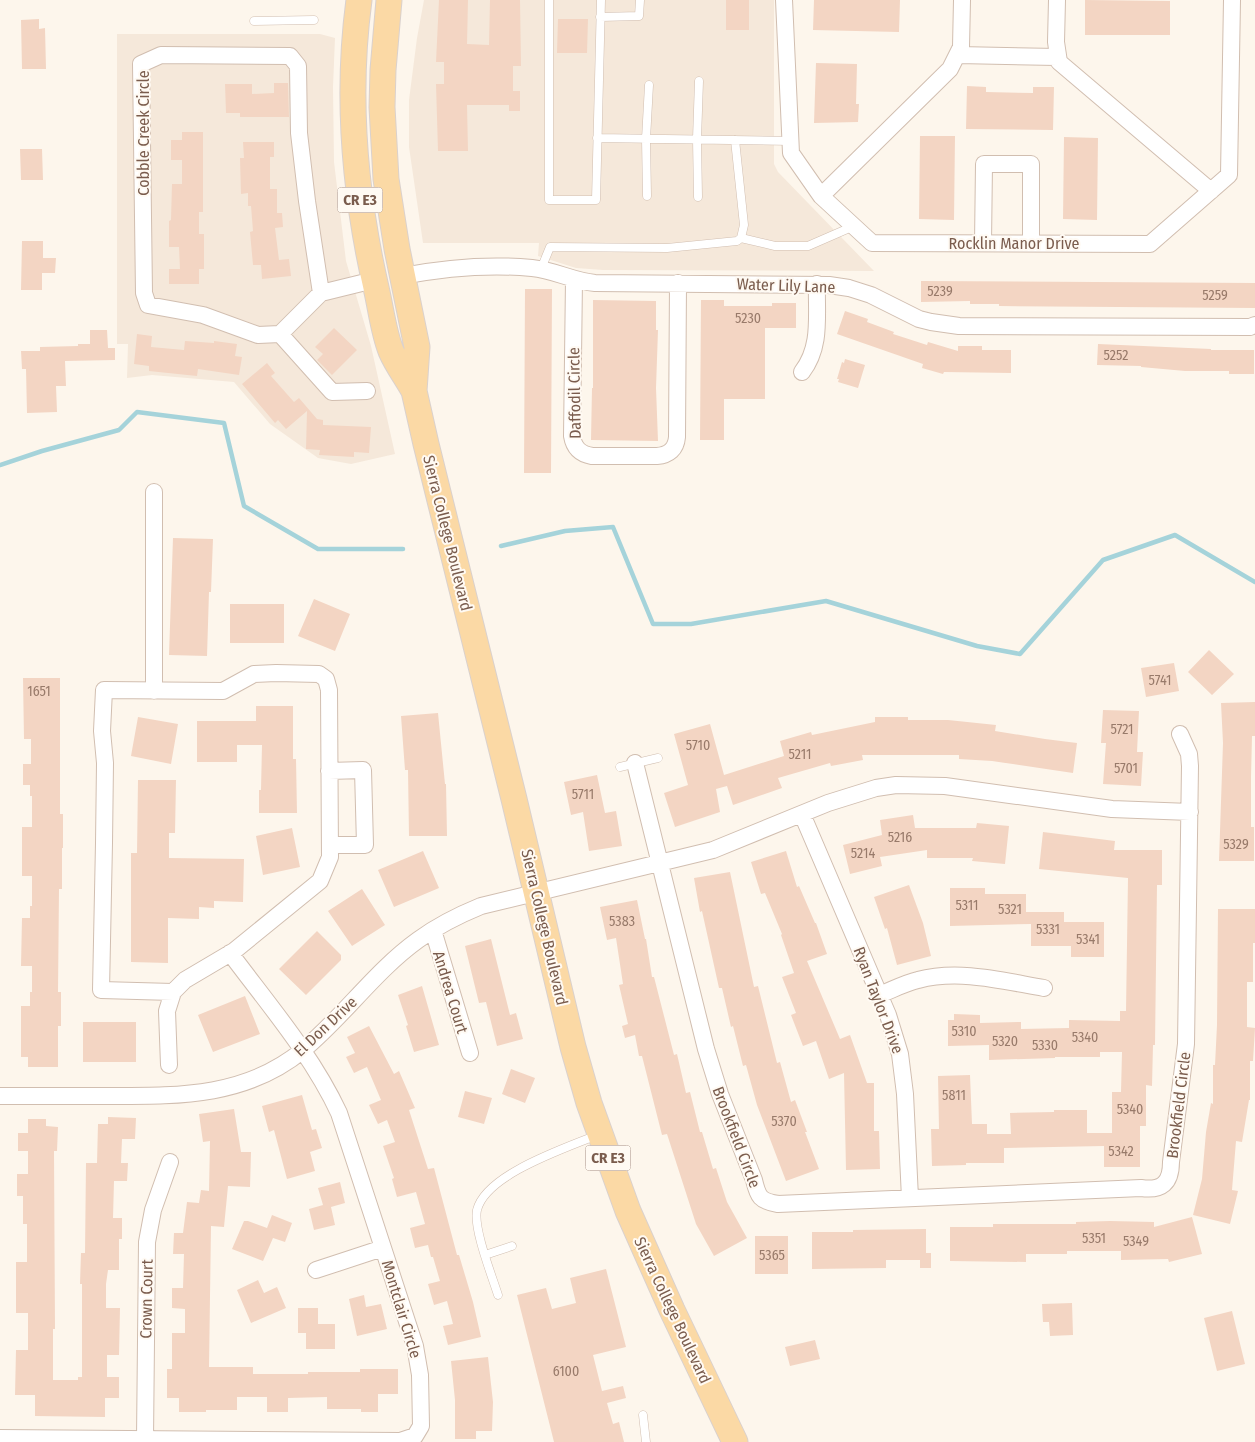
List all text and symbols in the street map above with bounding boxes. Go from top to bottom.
street label: Cobble Creek Circle [134,70,153,196]
road number: CR E3 [338,188,382,212]
street label: Rocklin Manor Drive [949,234,1080,253]
street label: Water Lily Lane [736,274,836,297]
house number: 5239 [927,283,953,300]
house number: 5259 [1202,287,1228,304]
house number: 5230 [735,310,761,327]
street label: Daffodil Circle [564,347,585,439]
house number: 5252 [1104,347,1128,364]
street label: Sierra College Boulevard [419,453,476,613]
house number: 5741 [1149,672,1171,689]
house number: 1651 [27,683,51,700]
house number: 5721 [1111,721,1133,738]
house number: 5710 [686,737,710,754]
house number: 5211 [789,746,811,763]
house number: 5701 [1114,760,1138,777]
house number: 5711 [572,786,594,803]
house number: 5216 [888,829,912,846]
house number: 5329 [1223,836,1249,853]
house number: 5214 [851,845,875,862]
street label: Sierra College Boulevard [517,847,572,1007]
house number: 5311 [955,897,979,914]
house number: 5321 [998,901,1022,918]
house number: 5383 [609,913,635,930]
house number: 5331 [1036,921,1060,938]
house number: 5341 [1076,931,1100,948]
street label: Ryan Taylor Drive [849,944,908,1056]
street label: Andrea Court [429,949,472,1036]
street label: El Don Drive [290,992,361,1060]
house number: 5310 [951,1023,977,1040]
house number: 5340 [1072,1029,1098,1046]
house number: 5320 [992,1033,1018,1050]
house number: 5330 [1032,1037,1058,1054]
street label: Brookfield Circle [1163,1051,1194,1159]
street label: Brookfield Circle [708,1084,765,1191]
house number: 5811 [942,1087,966,1104]
house number: 5340 [1117,1101,1143,1118]
house number: 5370 [771,1113,797,1130]
house number: 5342 [1108,1143,1134,1160]
road number: CR E3 [586,1146,630,1170]
house number: 5351 [1082,1230,1106,1247]
house number: 5349 [1123,1233,1149,1250]
street label: Sierra College Boulevard [630,1234,715,1387]
house number: 5365 [759,1247,785,1264]
street label: Crown Court [136,1258,157,1339]
street label: Montclair Circle [378,1258,425,1361]
house number: 6100 [553,1363,579,1380]

